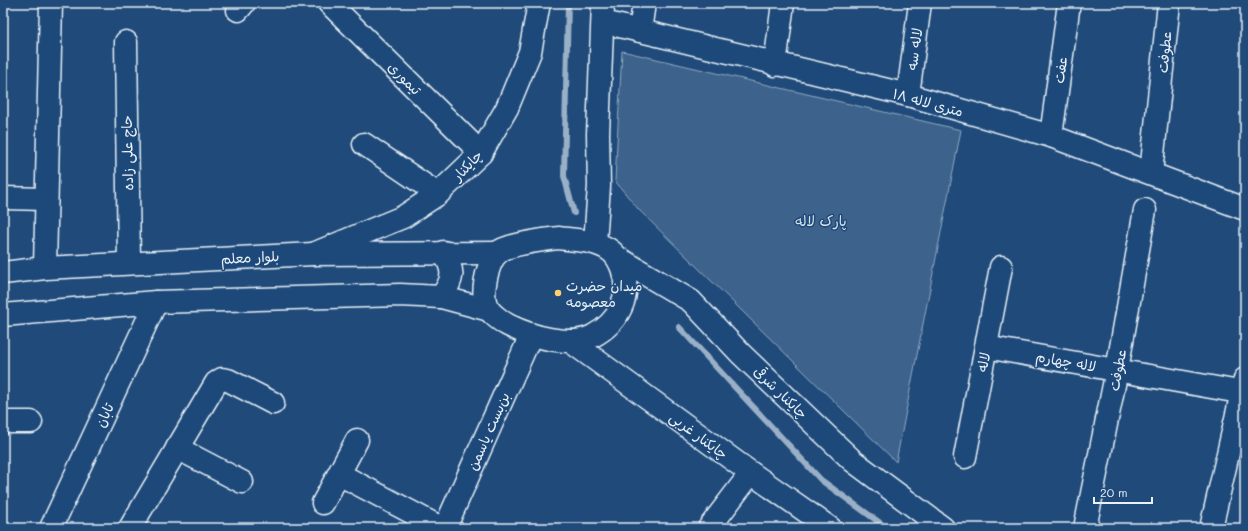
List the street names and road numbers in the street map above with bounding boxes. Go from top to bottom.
street label: لاله سه [902,27,926,71]
street label: عطوفت [1152,30,1177,74]
street label: عفت [1049,55,1071,85]
street label: تیموری [384,57,426,99]
street label: ۱۸ متری لاله [891,83,965,121]
street label: حاج علی زاده [117,115,138,191]
street label: چایکنار [447,145,487,186]
street label: بلوار معلم [220,246,280,270]
street label: لاله چهارم [1034,346,1098,378]
street label: عطوفت [1104,348,1131,393]
street label: لاله [972,351,994,373]
street label: چایکنار شرقی [749,362,812,423]
street label: بن‌بست یاسمن [462,389,514,473]
street label: تابان [90,399,118,430]
street label: چایکنار غربی [666,407,732,464]

